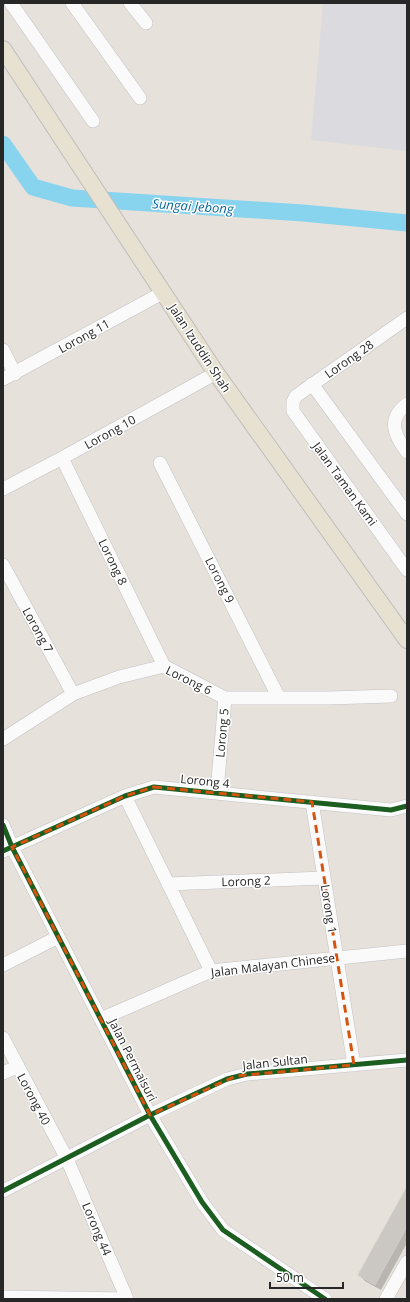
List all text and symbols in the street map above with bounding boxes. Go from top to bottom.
water label: Sungai Jebong [152,194,235,218]
street label: Jalan Izuddin Shah [164,300,235,396]
street label: Lorong 11 [55,315,113,357]
street label: Lorong 28 [321,336,377,382]
street label: Lorong 10 [81,411,139,453]
street label: Jalan Taman Kami [308,438,381,529]
street label: Lorong 8 [95,536,132,588]
street label: Lorong 9 [201,554,239,606]
street label: Lorong 7 [19,604,57,656]
street label: Lorong 6 [163,662,215,699]
street label: Lorong 5 [211,707,233,758]
street label: Lorong 4 [180,770,231,792]
street label: Lorong 2 [221,872,271,890]
street label: Lorong 1 [317,883,341,935]
street label: Jalan Malayan Chinese [209,949,336,981]
street label: Jalan Permaisuri [104,1015,161,1104]
street label: Jalan Sultan [241,1050,308,1074]
street label: Lorong 40 [13,1070,55,1128]
street label: Lorong 44 [78,1200,116,1258]
scale bar [270,1264,343,1290]
text: 50 m [276,1269,304,1286]

